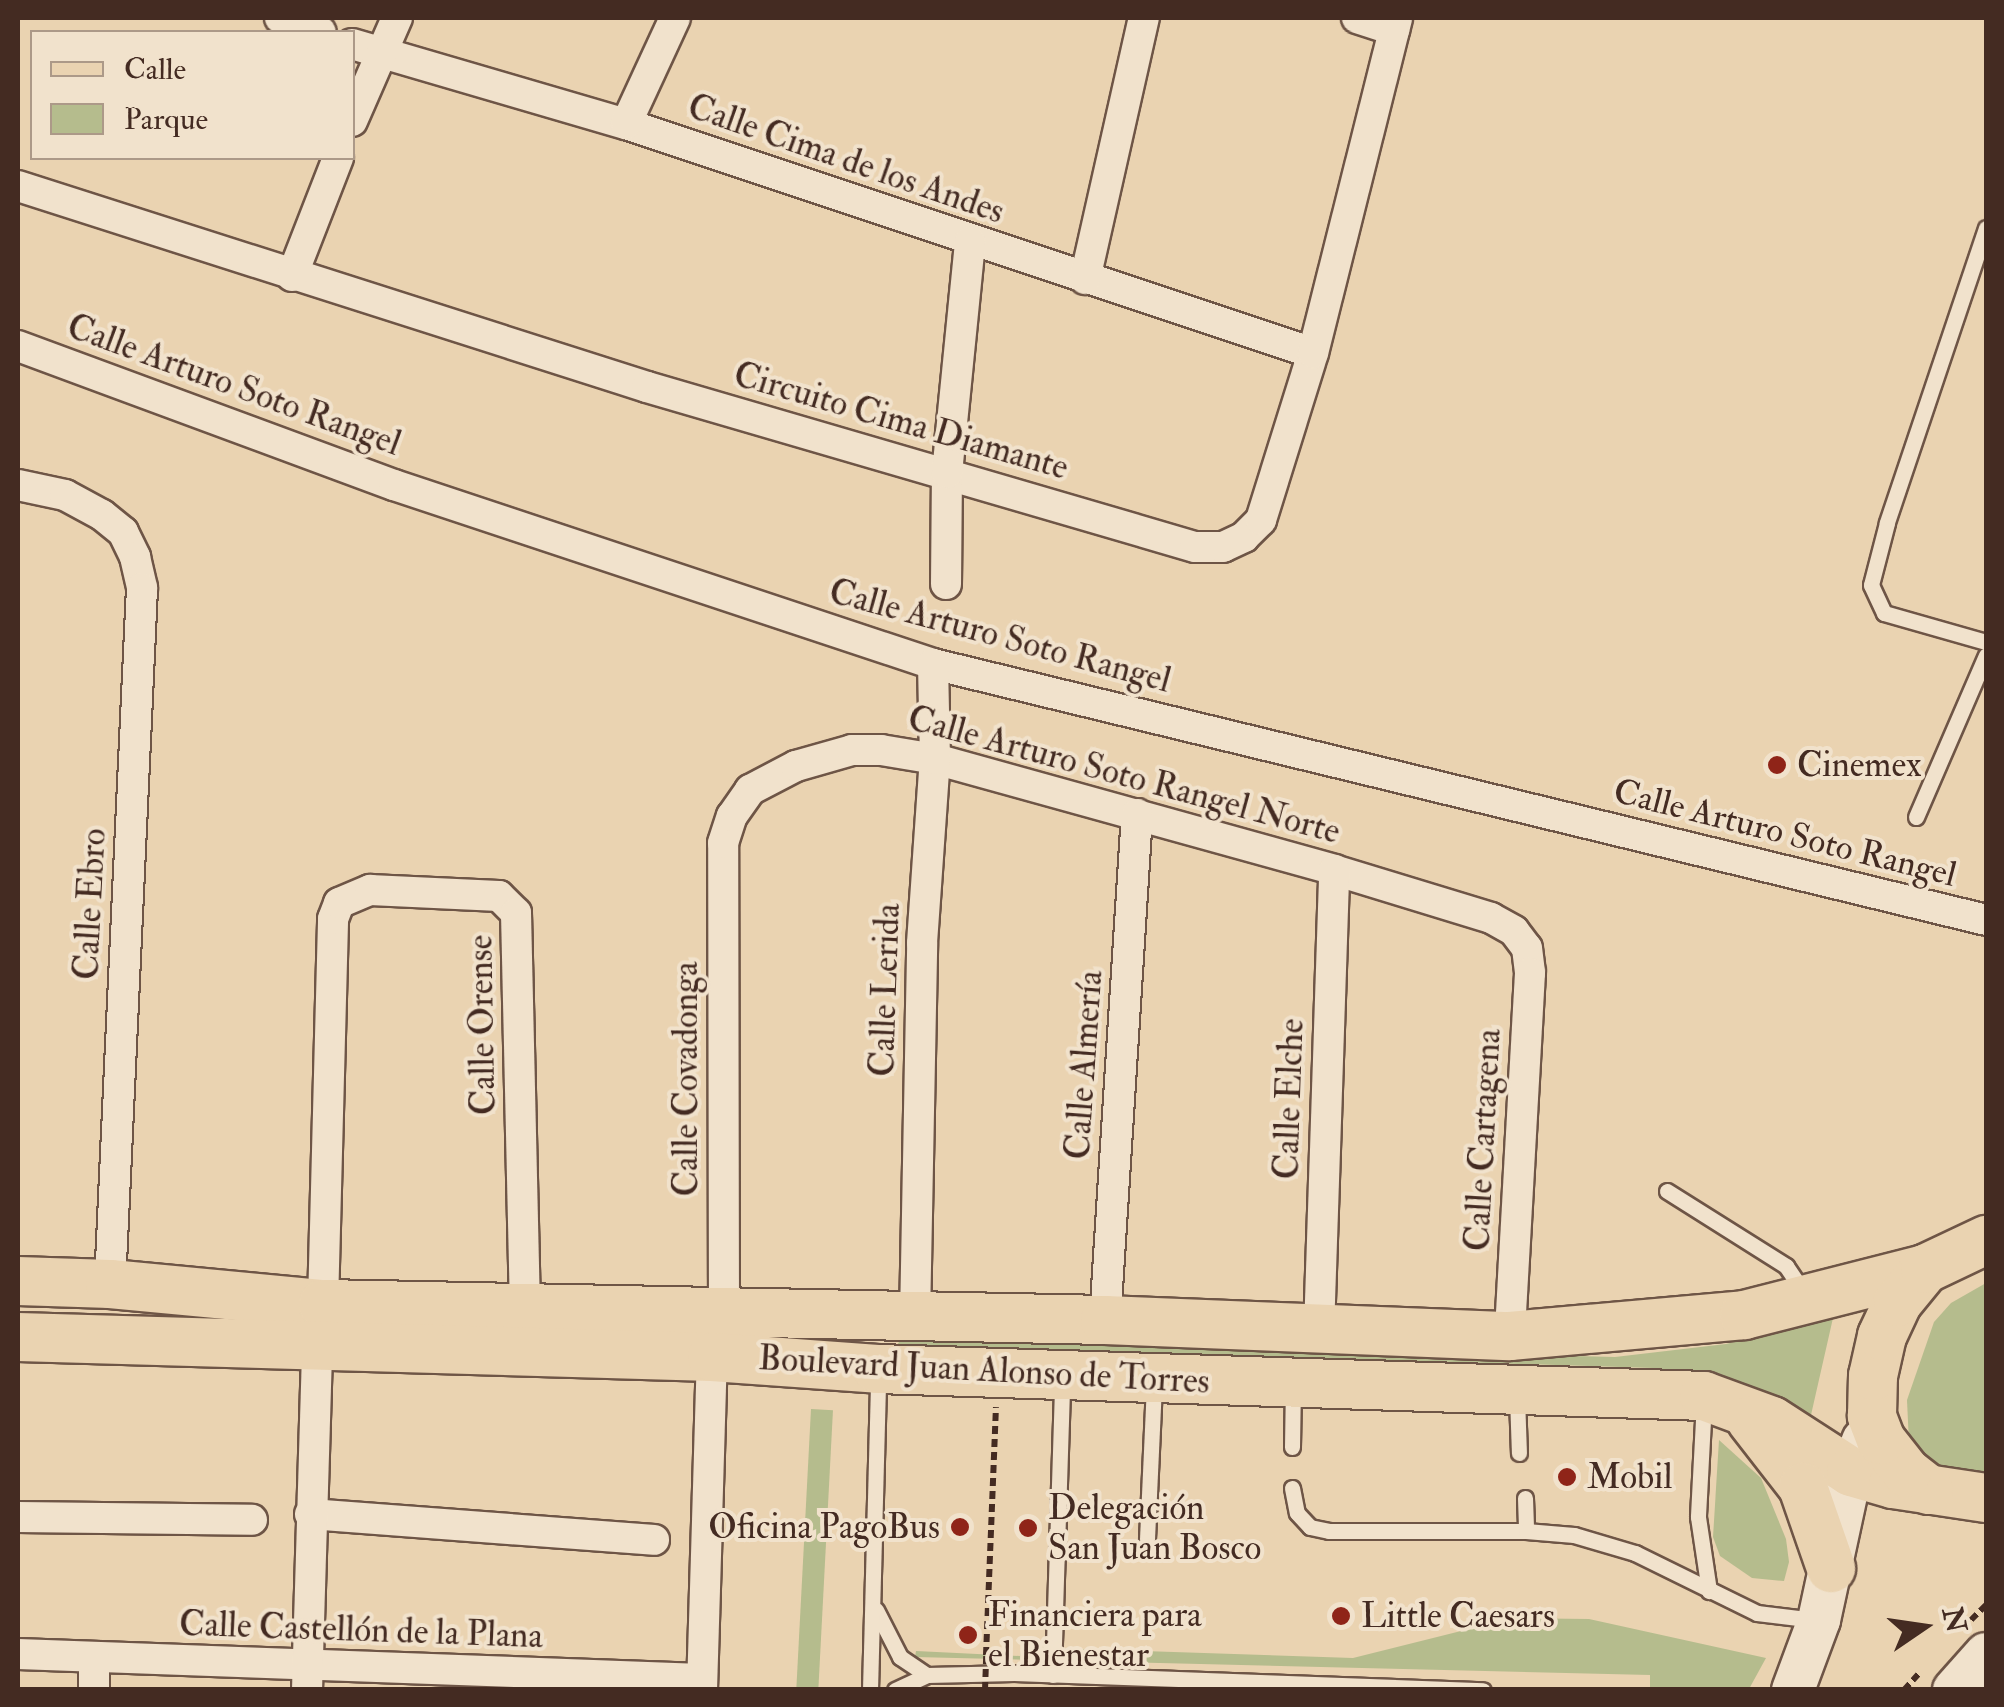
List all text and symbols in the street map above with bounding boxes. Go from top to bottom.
legend [30,30,355,160]
text: Calle [124,51,186,88]
street label: Calle Cima de los Andes [682,85,1010,233]
text: Parque [124,101,208,138]
street label: Calle Arturo Soto Rangel [62,305,406,465]
street label: Circuito Cima Diamante [729,353,1073,489]
street label: Calle Arturo Soto Rangel [825,570,1175,702]
street label: Calle Arturo Soto Rangel Norte [903,697,1345,853]
place label: Cinemex [1797,744,1922,786]
marker: Cinemex [1766,754,1788,776]
street label: Calle Arturo Soto Rangel [1609,770,1961,896]
street label: Calle Ebro [65,827,115,981]
street label: Calle Lerida [861,903,909,1077]
street label: Calle Orense [459,934,505,1116]
street label: Calle Covadonga [665,962,707,1196]
street label: Calle Almería [1056,969,1112,1161]
street label: Calle Elche [1265,1018,1313,1180]
street label: Calle Cartagena [1456,1028,1510,1252]
street label: Boulevard Juan Alonso de Torres [757,1337,1211,1403]
place label: Mobil [1587,1456,1672,1498]
marker: Mobil [1556,1466,1578,1488]
place label: Delegación San Juan Bosco [1048,1487,1261,1569]
place label: Oficina PagoBus [708,1506,940,1548]
marker: Oficina PagoBus [949,1516,971,1538]
marker: Delegación San Juan Bosco [1017,1517,1039,1539]
north arrow [1874,1577,1974,1677]
place label: Financiera para el Bienestar [988,1594,1202,1676]
place label: Little Caesars [1361,1595,1555,1637]
street label: Calle Castellón de la Plana [178,1603,544,1657]
text: N [1934,1604,1974,1636]
marker: Little Caesars [1330,1605,1352,1627]
marker: Financiera para el Bienestar [957,1624,979,1646]

